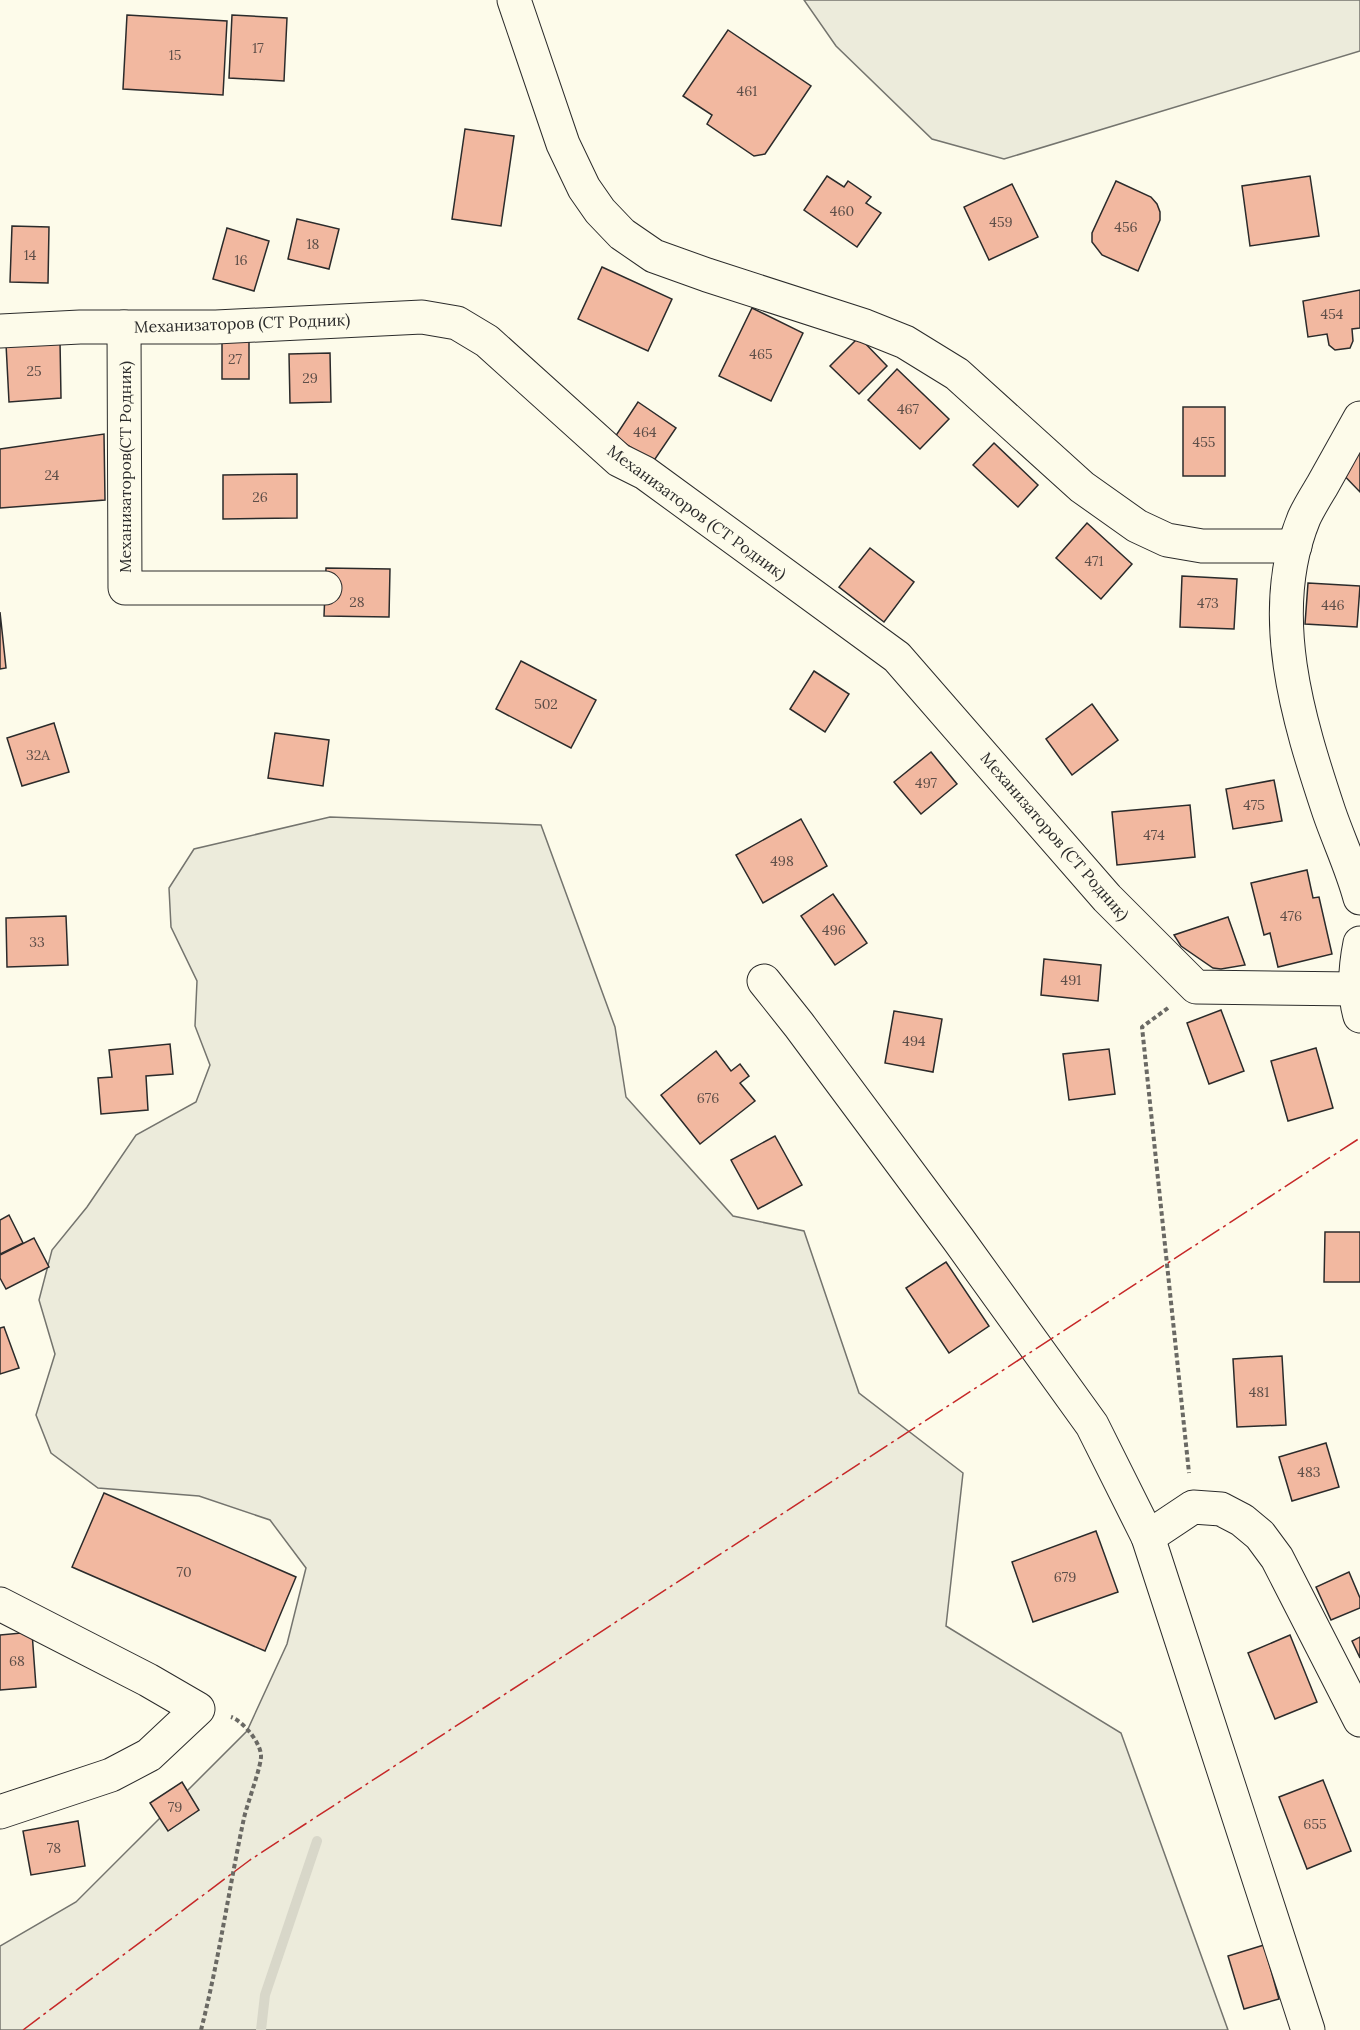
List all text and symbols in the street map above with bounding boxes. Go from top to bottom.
house number: 17 [252,39,264,57]
house number: 15 [169,46,181,64]
house number: 461 [737,82,757,100]
house number: 460 [830,202,854,220]
house number: 459 [989,213,1013,231]
house number: 456 [1114,218,1138,236]
house number: 18 [307,235,320,253]
house number: 14 [24,246,37,264]
house number: 16 [234,251,248,269]
house number: 454 [1321,305,1344,323]
street label: Механизаторов (СТ Родник) [134,309,351,338]
house number: 465 [749,345,773,363]
house number: 27 [228,350,243,368]
street label: Механизаторов(СТ Родник) [115,361,136,573]
house number: 25 [26,362,42,380]
house number: 29 [302,369,318,387]
house number: 467 [897,400,920,418]
house number: 464 [633,423,657,441]
house number: 455 [1193,433,1215,451]
street label: Механизаторов (СТ Родник) [603,440,790,585]
house number: 24 [45,466,60,484]
house number: 26 [252,488,268,506]
house number: 471 [1084,552,1104,570]
house number: 28 [349,593,365,611]
house number: 473 [1197,594,1219,612]
house number: 446 [1321,596,1345,614]
house number: 502 [534,695,558,713]
house number: 32А [26,746,50,764]
street label: Механизаторов (СТ Родник) [976,748,1134,925]
house number: 497 [915,774,937,792]
house number: 475 [1243,796,1265,814]
house number: 474 [1143,826,1165,844]
house number: 498 [770,852,794,870]
house number: 476 [1280,907,1302,925]
house number: 496 [822,921,846,939]
house number: 33 [29,933,45,951]
house number: 491 [1061,971,1081,989]
house number: 494 [902,1032,926,1050]
house number: 676 [697,1089,719,1107]
house number: 481 [1249,1383,1269,1401]
house number: 483 [1297,1463,1321,1481]
house number: 70 [176,1563,192,1581]
house number: 679 [1054,1568,1076,1586]
house number: 68 [9,1652,25,1670]
house number: 79 [168,1798,182,1816]
house number: 655 [1303,1815,1327,1833]
house number: 78 [47,1839,61,1857]

